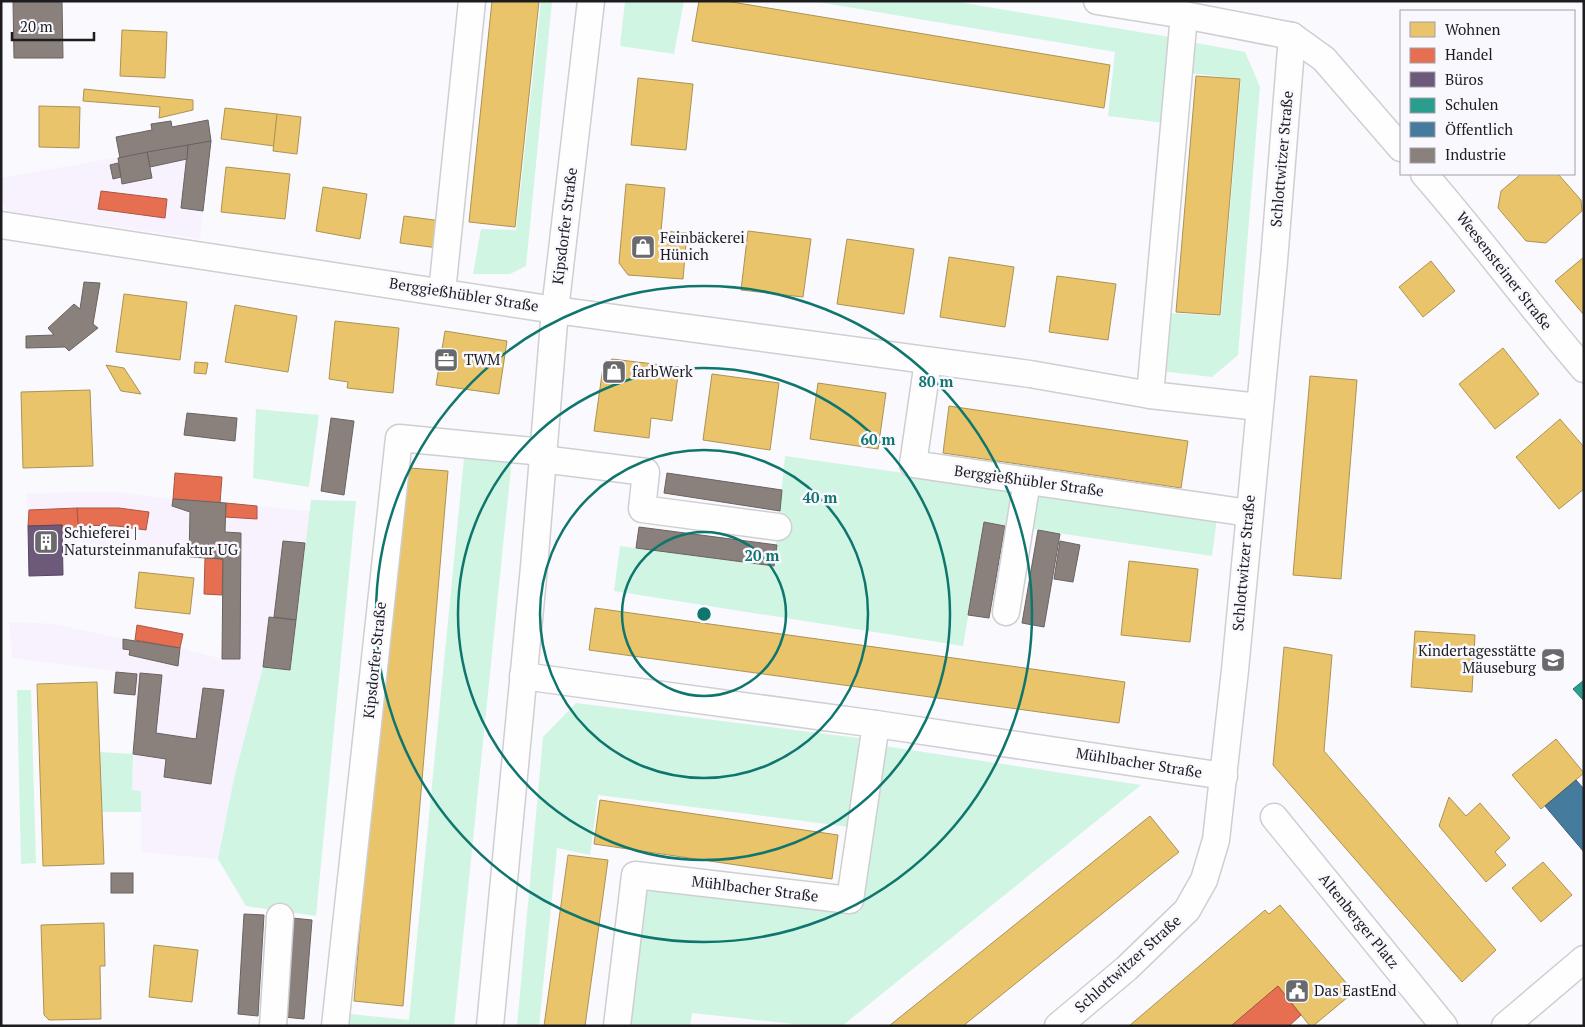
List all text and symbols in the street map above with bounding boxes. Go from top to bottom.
scale bar [12,10,95,42]
legend [1400,10,1575,175]
text: 20 m [20,16,53,36]
text: Wohnen [1445,19,1501,39]
text: Handel [1445,44,1493,64]
text: Büros [1445,69,1483,89]
street label: Schlottwitzer Straße [1265,90,1297,228]
text: Schulen [1445,94,1499,114]
text: Öffentlich [1445,119,1513,139]
text: Industrie [1445,144,1506,164]
street label: Kipsdorfer Straße [547,166,581,285]
street label: Weesensteiner Straße [1452,207,1557,334]
place label: Feinbäckerei Hünich [660,227,745,264]
shop icon: Feinbäckerei Hünich [630,234,656,260]
street label: Berggießhübler Straße [388,272,540,316]
office icon: TWM [433,347,459,373]
place label: TWM [464,349,500,369]
shop icon: farbWerk [601,359,627,385]
place label: farbWerk [632,361,693,381]
text: 80 m [919,371,954,391]
text: 60 m [861,429,896,449]
street label: Berggießhübler Straße [953,460,1105,500]
text: 40 m [803,487,838,507]
street label: Schlottwitzer Straße [1227,494,1259,632]
place label: Schieferei | Natursteinmanufaktur UG [64,522,239,559]
building icon: Schieferei | Natursteinmanufaktur UG [33,529,59,555]
text: 20 m [745,545,780,565]
street label: Kipsdorfer Straße [358,600,390,719]
centre of rings [695,605,713,623]
place label: Kindertagesstätte Mäuseburg [1418,640,1537,677]
school or university icon: Kindertagesstätte Mäuseburg [1540,647,1566,673]
street label: Mühlbacher Straße [1075,742,1204,782]
street label: Altenberger Platz [1315,869,1404,972]
street label: Mühlbacher Straße [691,870,820,906]
street label: Schlottwitzer Straße [1070,910,1185,1016]
public building icon: Das EastEnd [1284,978,1310,1004]
place label: Das EastEnd [1314,980,1397,1000]

